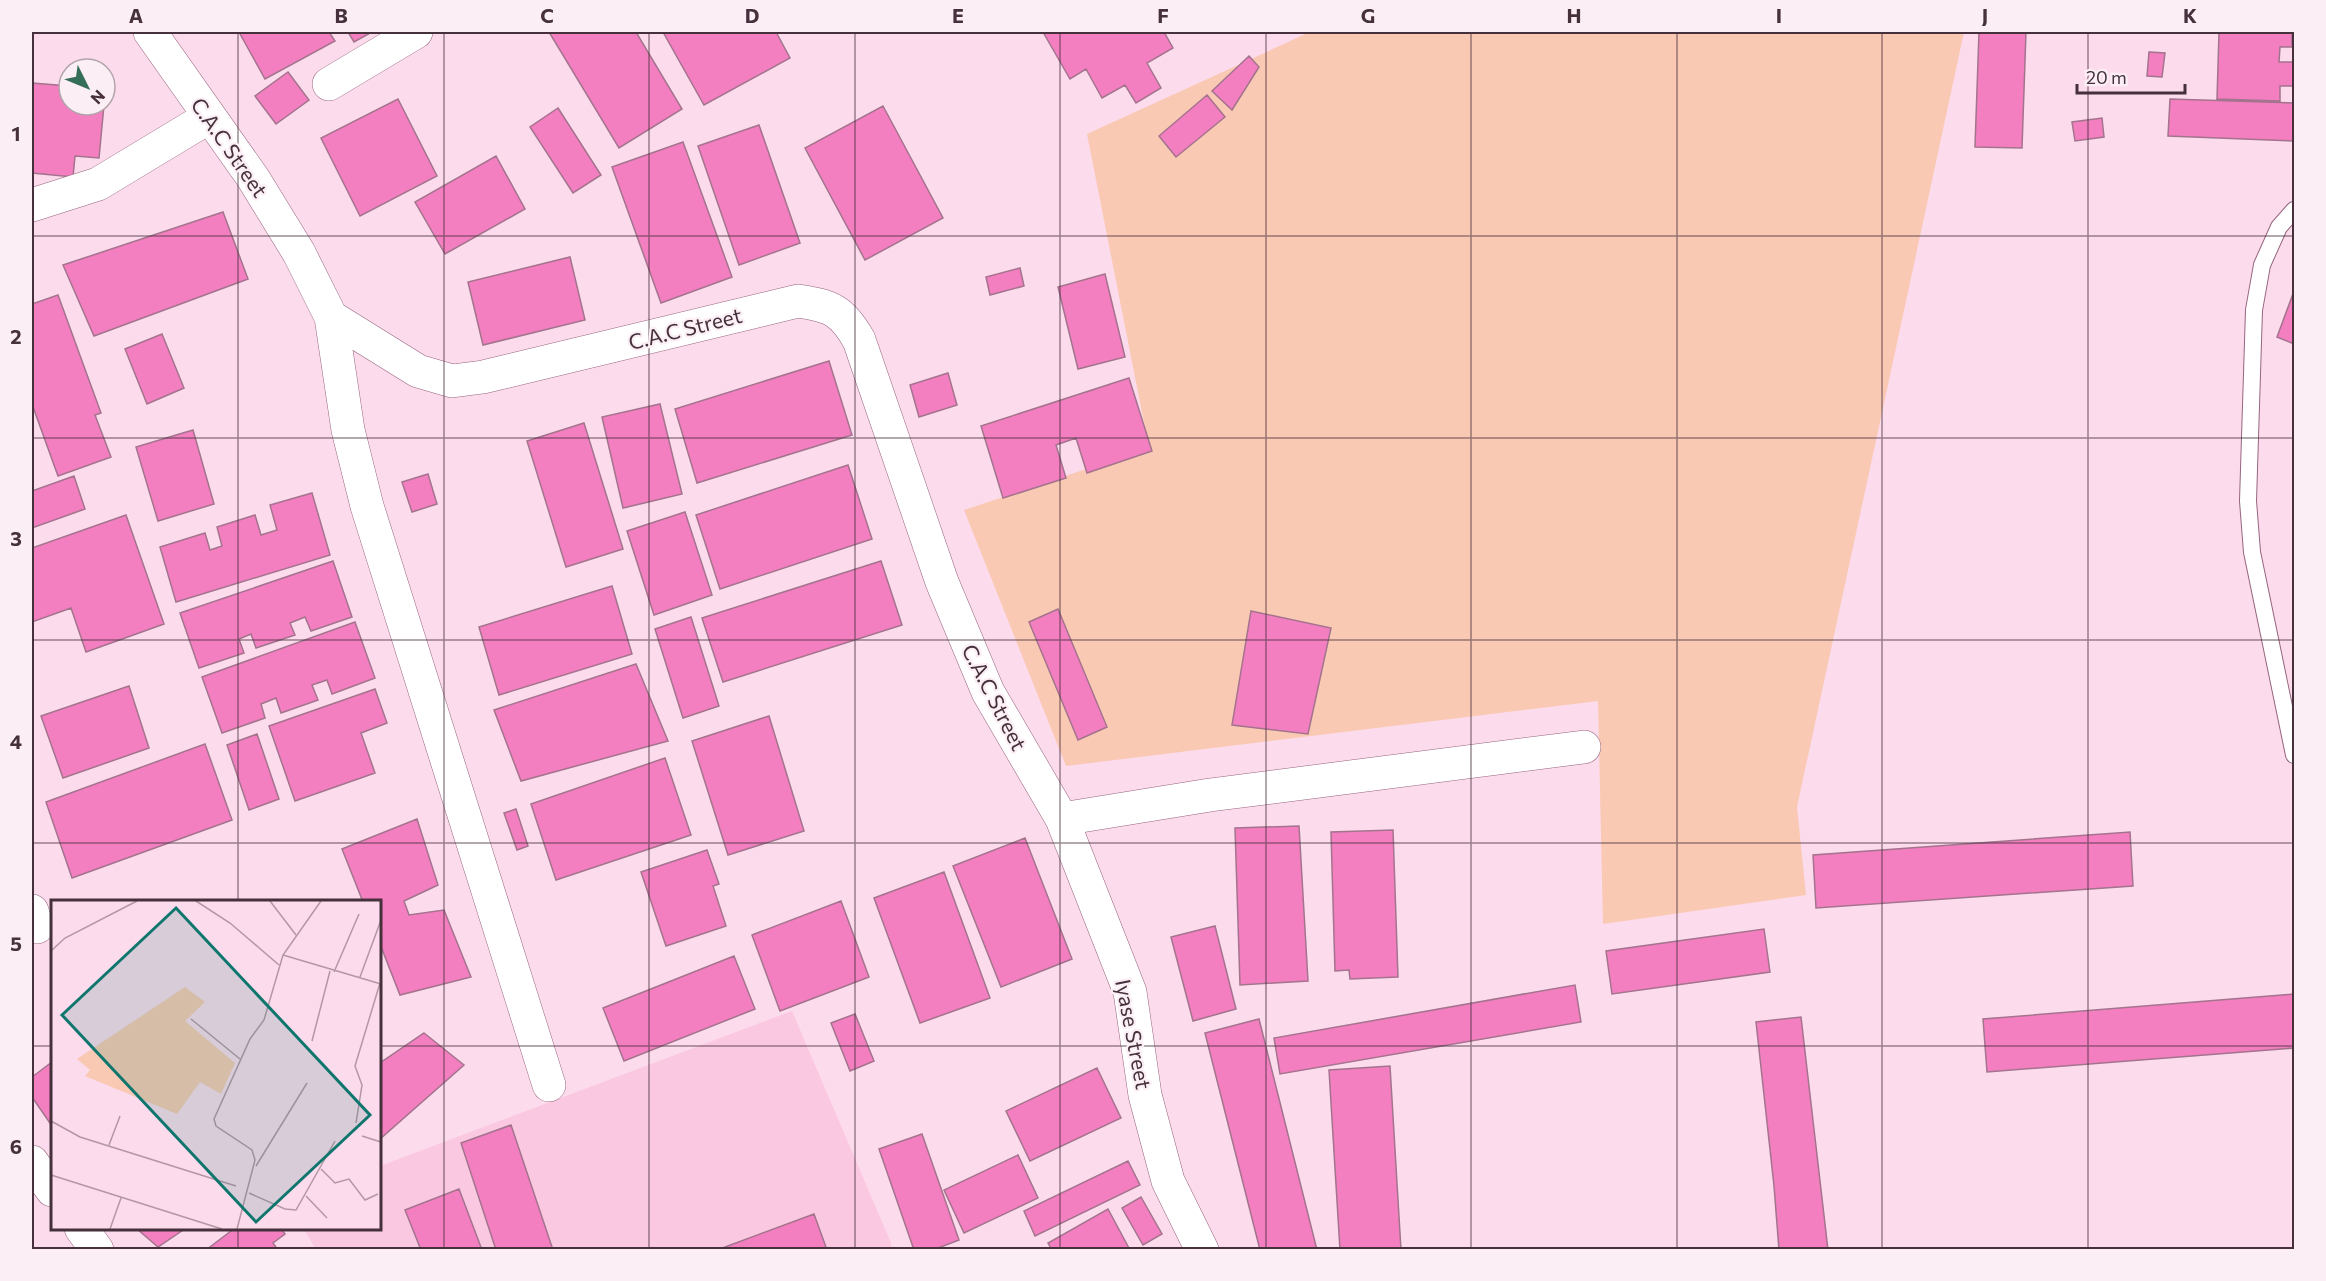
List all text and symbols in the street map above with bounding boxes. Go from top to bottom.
text: A [129,3,143,27]
text: B [334,3,348,27]
text: C [540,3,554,27]
text: D [745,3,759,27]
text: E [952,3,964,27]
text: F [1157,3,1169,27]
text: G [1361,3,1375,27]
text: H [1567,3,1582,27]
text: I [1776,3,1782,27]
text: J [1982,3,1988,27]
text: K [2183,3,2197,27]
north arrow [57,57,117,117]
scale bar [2077,57,2185,95]
text: 20 m [2086,66,2127,88]
text: N [87,87,109,108]
street label: C.A.C Street [186,92,274,202]
text: 1 [11,121,21,145]
street label: C.A.C Street [626,302,744,354]
text: 2 [10,324,22,348]
text: 3 [10,526,22,550]
street label: C.A.C Street [958,640,1032,754]
text: 4 [10,729,22,753]
inset map [51,900,381,1230]
text: 5 [10,931,22,955]
street label: Iyase Street [1111,977,1157,1091]
text: 6 [10,1134,22,1158]

